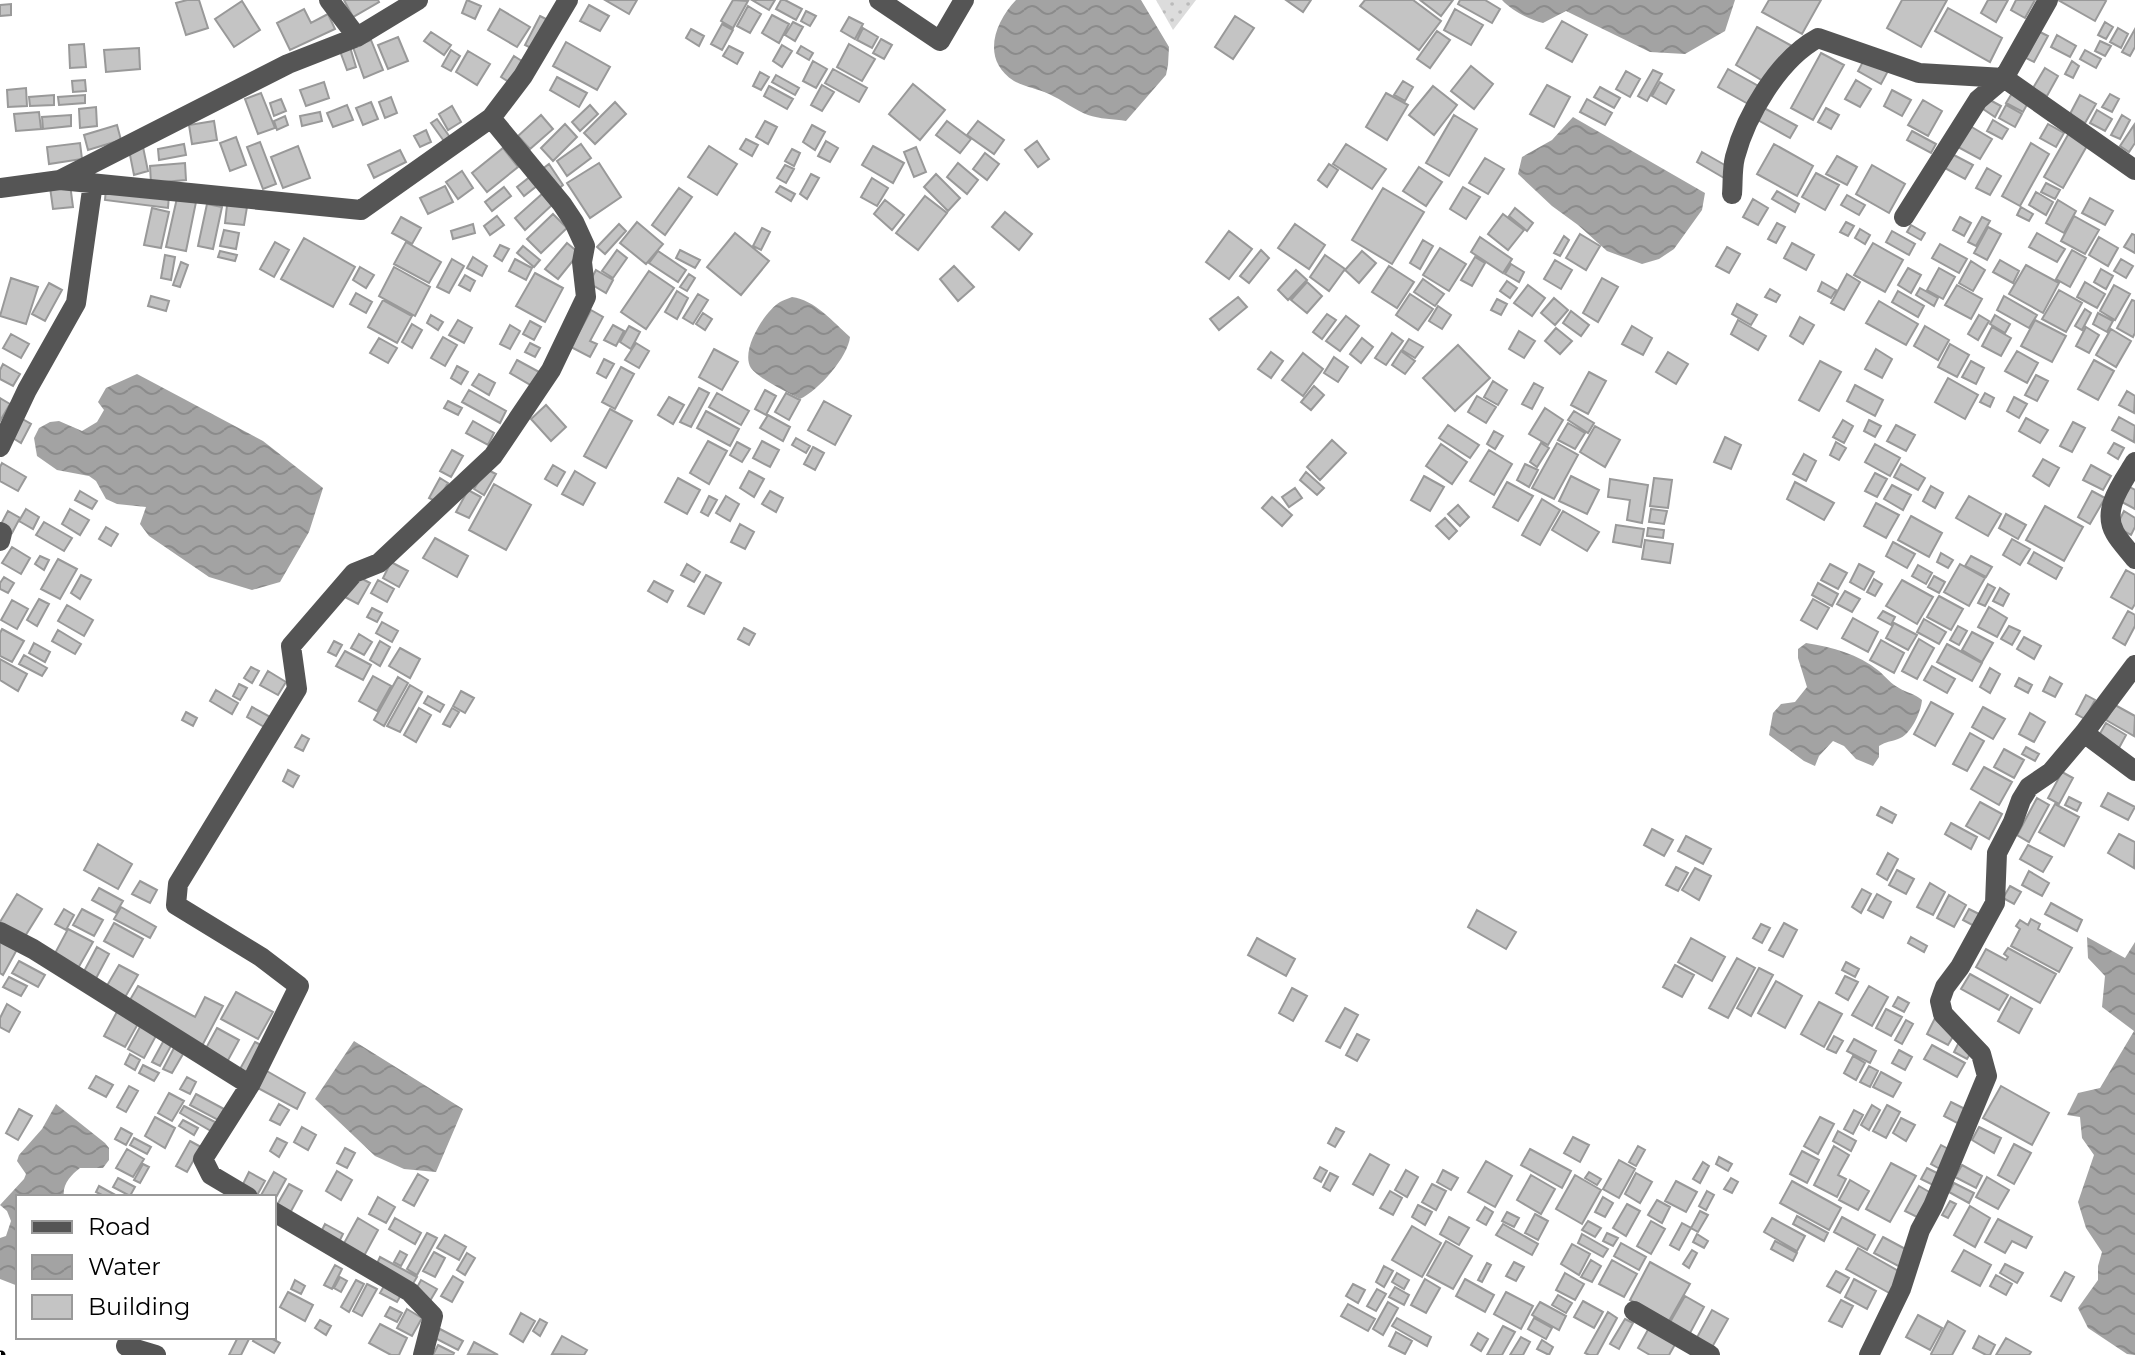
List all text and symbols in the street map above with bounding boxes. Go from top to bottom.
legend [16,1195,276,1339]
text: Road [88,1212,151,1241]
text: Water [88,1252,161,1281]
text: Building [88,1292,191,1321]

